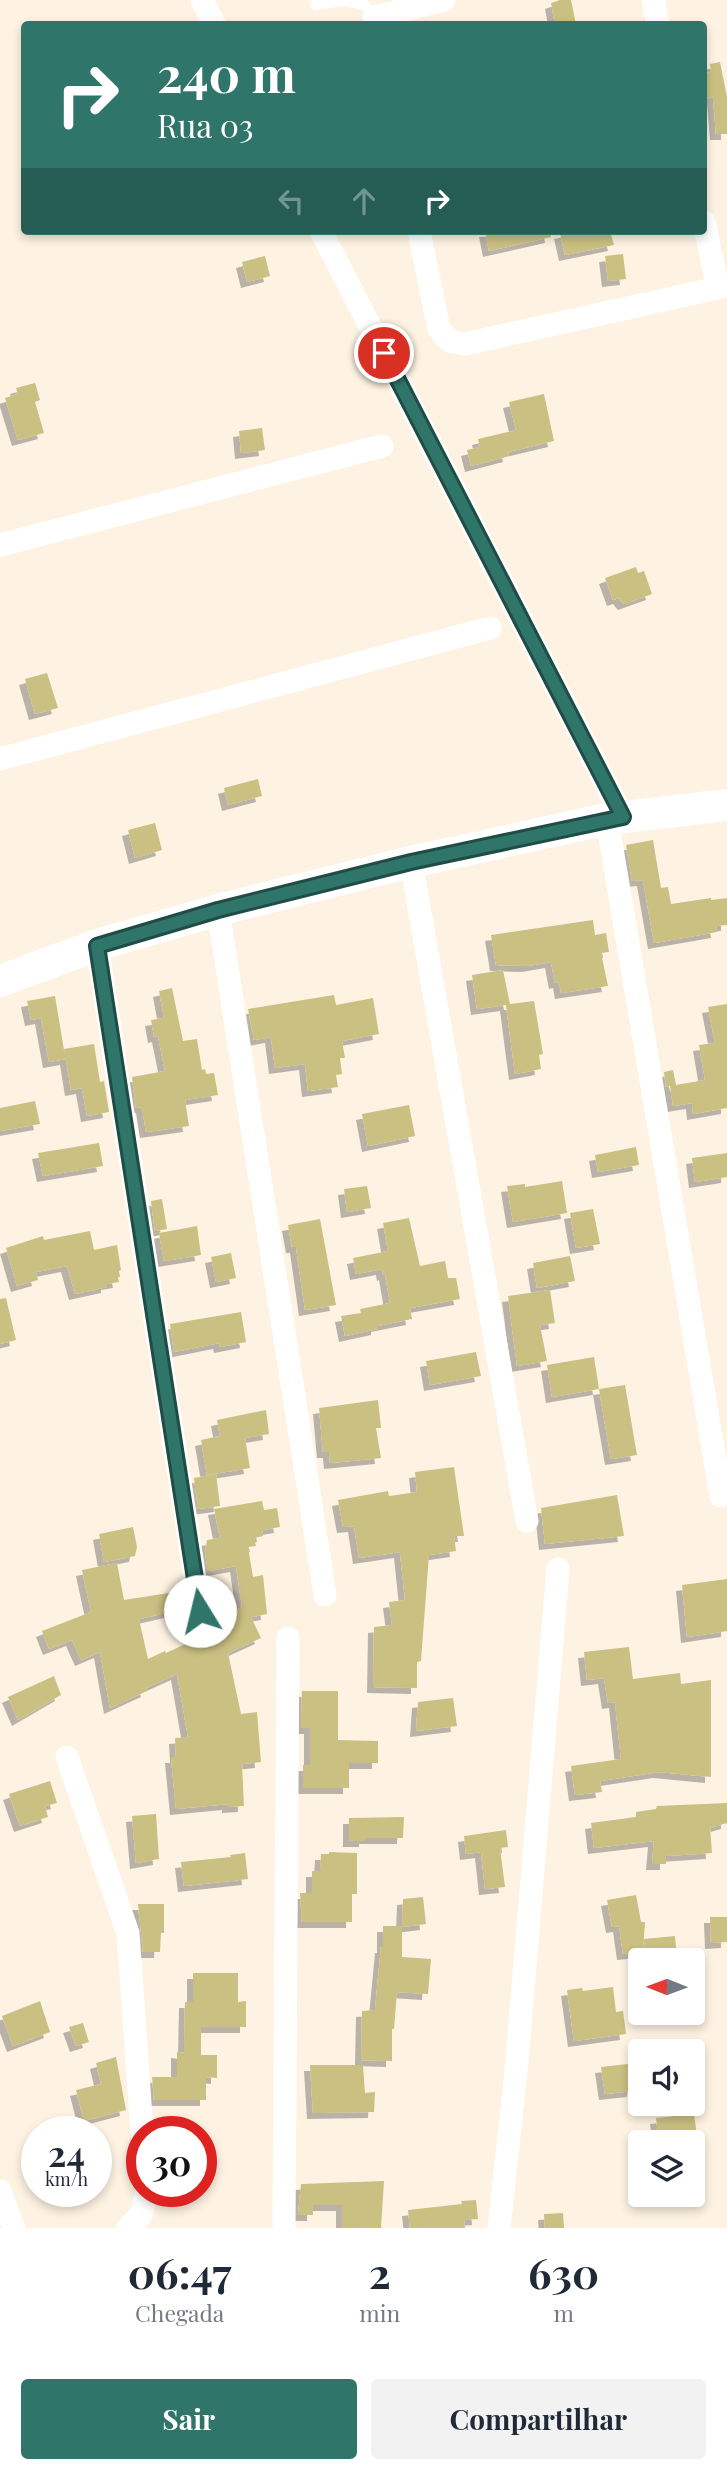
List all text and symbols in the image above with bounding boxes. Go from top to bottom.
text: 240 m [157,40,296,105]
icon: right [42,49,133,140]
text: Rua 03 [157,103,253,146]
icon: left [272,182,310,220]
icon: ahead [345,182,383,220]
icon: right [418,182,456,220]
pin [354,323,414,383]
icon: arrive [365,334,403,372]
position arrow [163,1574,237,1648]
north arrow [628,1948,705,2025]
map controls [628,1948,705,2207]
button: sound [628,2039,705,2116]
speed limit sign: 30 [126,2116,217,2207]
text: 24 [48,2129,85,2176]
button: layers [628,2130,705,2207]
text: km/h [45,2167,88,2191]
text: 06:47 [128,2244,231,2300]
text: 2 [369,2244,391,2300]
text: 630 [528,2244,599,2300]
text: Chegada [135,2297,224,2328]
text: min [359,2297,400,2328]
text: m [553,2297,574,2328]
button: Sair [21,2379,357,2459]
button: Compartilhar [371,2379,706,2459]

